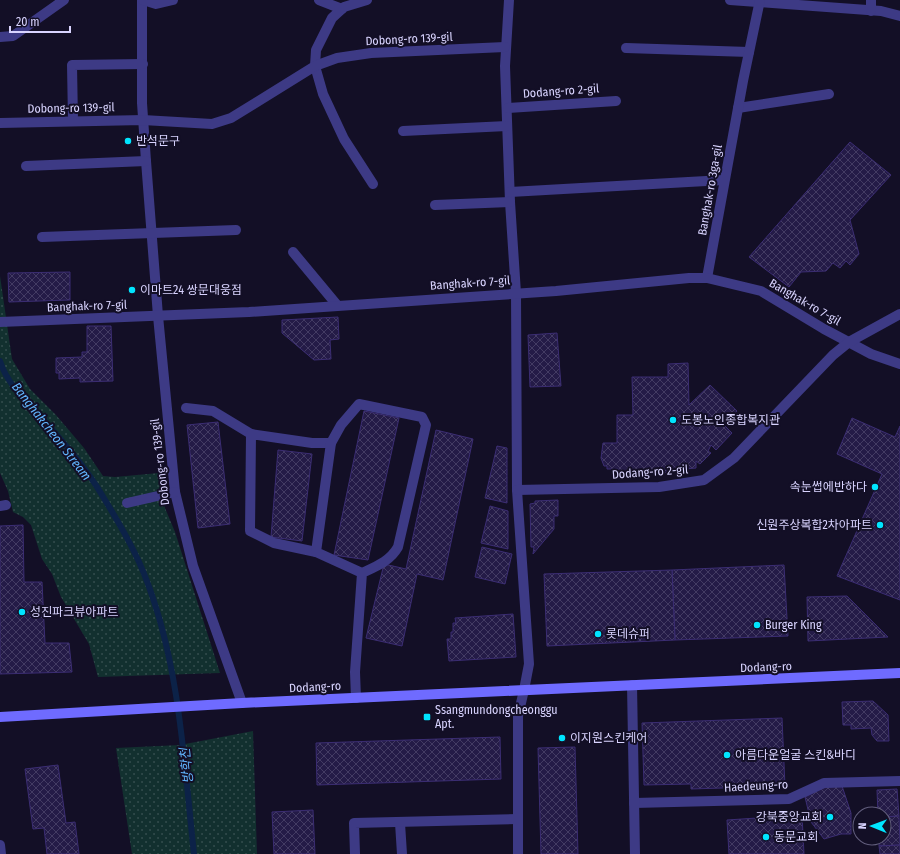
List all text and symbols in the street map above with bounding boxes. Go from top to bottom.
scale bar [10,8,70,34]
text: 20 m [16,15,40,29]
street label: Dobong-ro 139-gil [365,30,453,48]
street label: Dodang-ro 2-gil [522,81,600,101]
street label: Dobong-ro 139-gil [27,100,115,116]
place label: 반석문구 [136,134,180,148]
marker: 반석문구 [123,136,133,146]
street label: Banghak-ro 3ga-gil [695,143,725,237]
street label: Banghak-ro 7-gil [429,273,511,293]
street label: Banghak-ro 7-gil [767,276,843,328]
place label: 이마트24 쌍문대웅점 [140,283,242,297]
marker: 이마트24 쌍문대웅점 [127,285,137,295]
street label: Banghak-ro 7-gil [47,298,127,314]
water label: Banghakcheon Stream [9,379,94,483]
place label: 도봉노인종합복지관 [681,413,780,427]
marker: 도봉노인종합복지관 [668,415,678,425]
street label: Dobong-ro 139-gil [148,418,172,506]
street label: Dodang-ro 2-gil [611,462,689,482]
place label: 속눈썹에반하다 [790,480,867,494]
marker: 속눈썹에반하다 [870,482,880,492]
place label: 신원주상복합2차아파트 [756,518,872,532]
marker: 신원주상복합2차아파트 [875,520,885,530]
place label: 성진파크뷰아파트 [30,605,118,619]
marker: 성진파크뷰아파트 [17,607,27,617]
place label: Burger King [765,618,822,632]
marker: Burger King [752,620,762,630]
place label: 롯데슈퍼 [606,627,650,641]
marker: 롯데슈퍼 [593,629,603,639]
street label: Dodang-ro [740,659,792,675]
street label: Dodang-ro [289,679,341,695]
place label: Ssangmundongcheonggu Apt. [435,703,558,731]
marker: Ssangmundongcheonggu Apt. [422,712,432,722]
place label: 이지원스킨케어 [570,731,647,745]
marker: 이지원스킨케어 [557,733,567,743]
water label: 방학천 [177,746,196,785]
place label: 아름다운얼굴 스킨&바디 [735,748,856,762]
marker: 아름다운얼굴 스킨&바디 [722,750,732,760]
street label: Haedeung-ro [724,777,788,795]
north arrow [852,806,892,846]
place label: 강북중앙교회 [756,810,822,824]
marker: 강북중앙교회 [825,812,835,822]
text: N [856,822,869,829]
place label: 동문교회 [774,830,818,844]
marker: 동문교회 [761,832,771,842]

